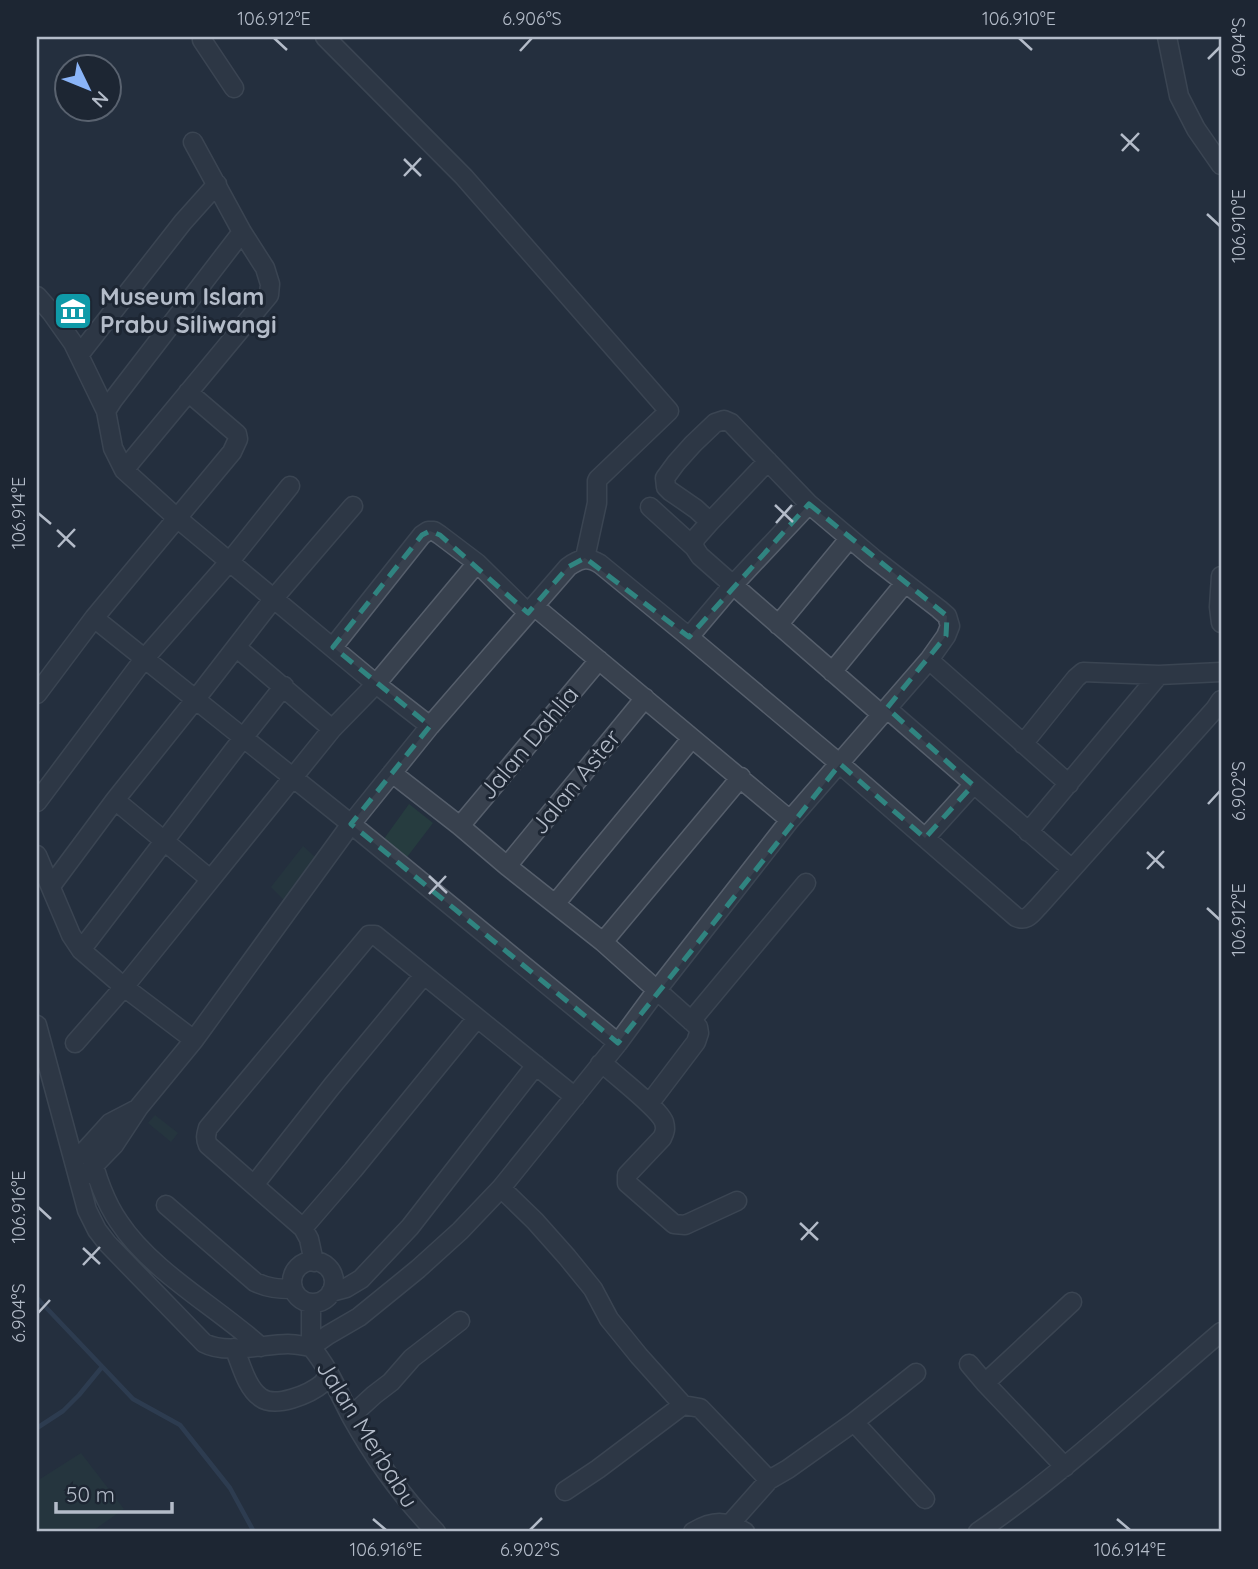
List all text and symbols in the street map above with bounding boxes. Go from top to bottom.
text: 106.912°E [237,7,311,30]
text: 6.906°S [502,7,562,30]
text: 106.910°E [982,7,1056,30]
text: 6.904°S [1227,17,1250,77]
north arrow [52,52,122,122]
text: N [87,86,114,113]
text: 106.910°E [1227,189,1250,263]
place label: Museum Islam Prabu Siliwangi [100,281,277,339]
museum icon: Museum Islam Prabu Siliwangi [52,290,94,332]
text: 106.914°E [7,477,30,549]
street label: Jalan Dahlia [472,679,585,805]
street label: Jalan Aster [524,723,627,840]
text: 6.902°S [1227,761,1250,821]
text: 106.912°E [1227,883,1250,957]
text: 106.916°E [7,1170,30,1244]
text: 6.904°S [7,1283,30,1343]
street label: Jalan Merbabu [310,1354,425,1513]
scale bar [56,1471,172,1515]
text: 50 m [66,1481,115,1507]
text: 106.916°E [349,1538,423,1561]
text: 6.902°S [500,1538,560,1561]
text: 106.914°E [1094,1538,1166,1561]

